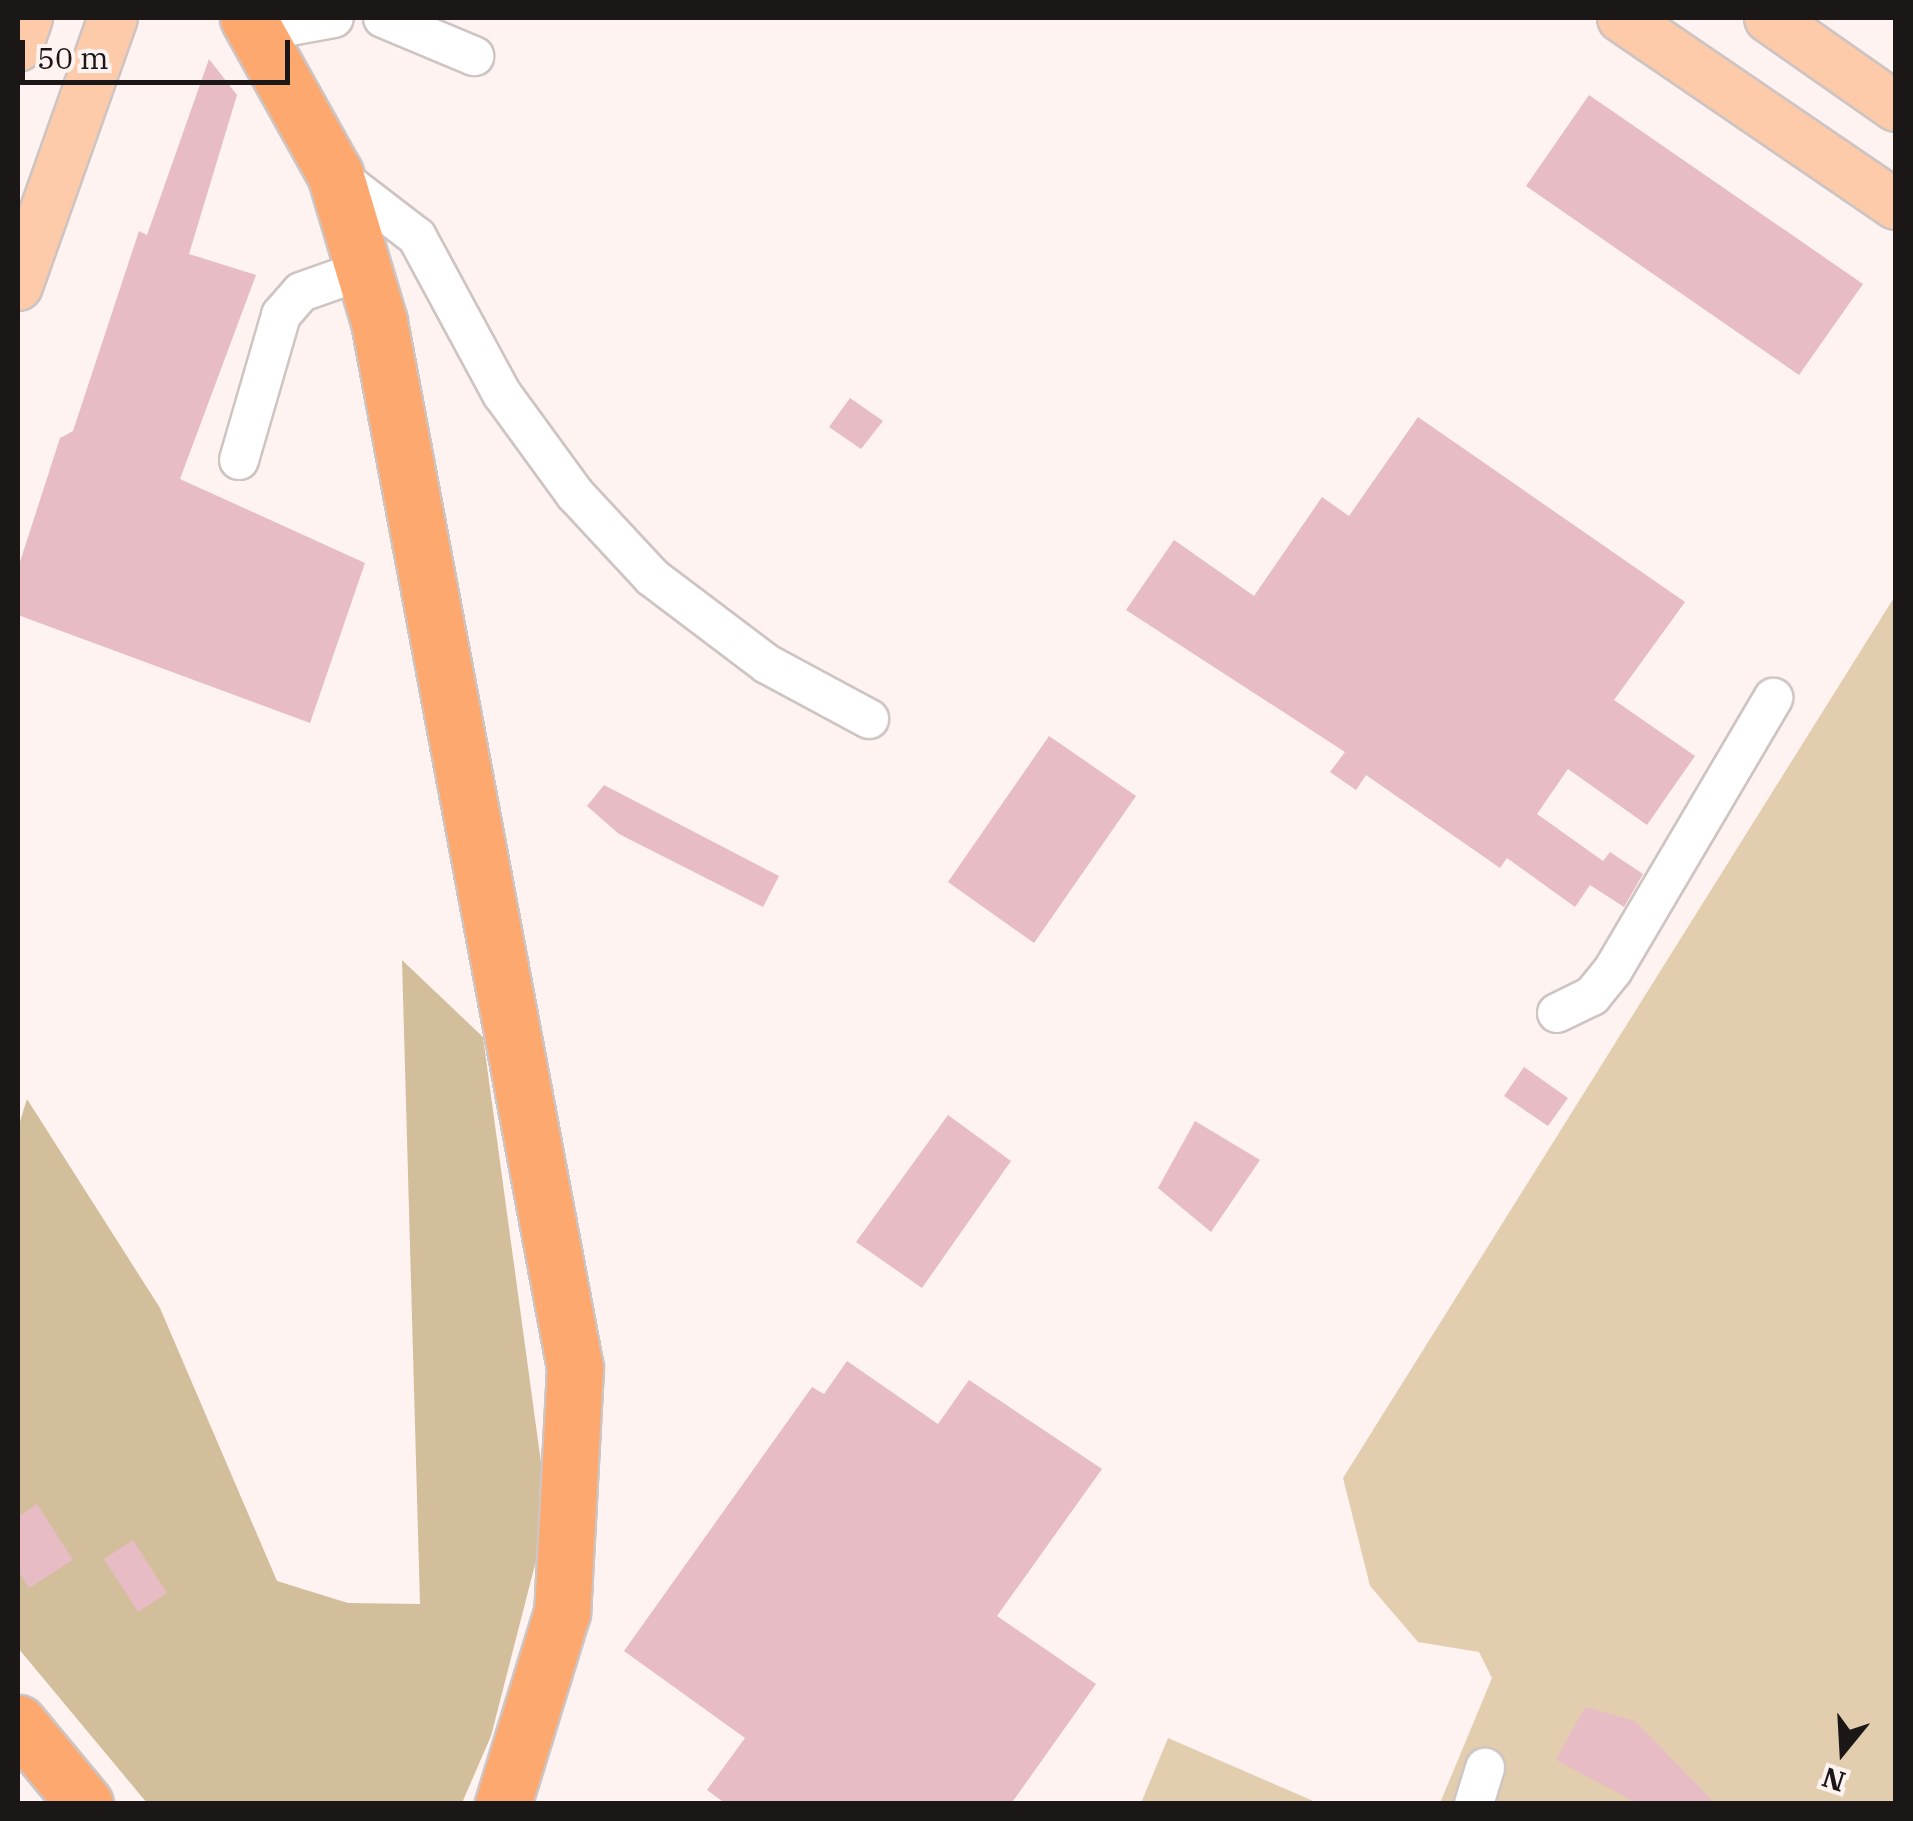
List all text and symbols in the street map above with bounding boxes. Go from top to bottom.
scale bar [25,20,295,82]
text: 50 m [37,38,109,77]
north arrow [1793,1701,1893,1801]
text: N [1817,1759,1850,1801]

